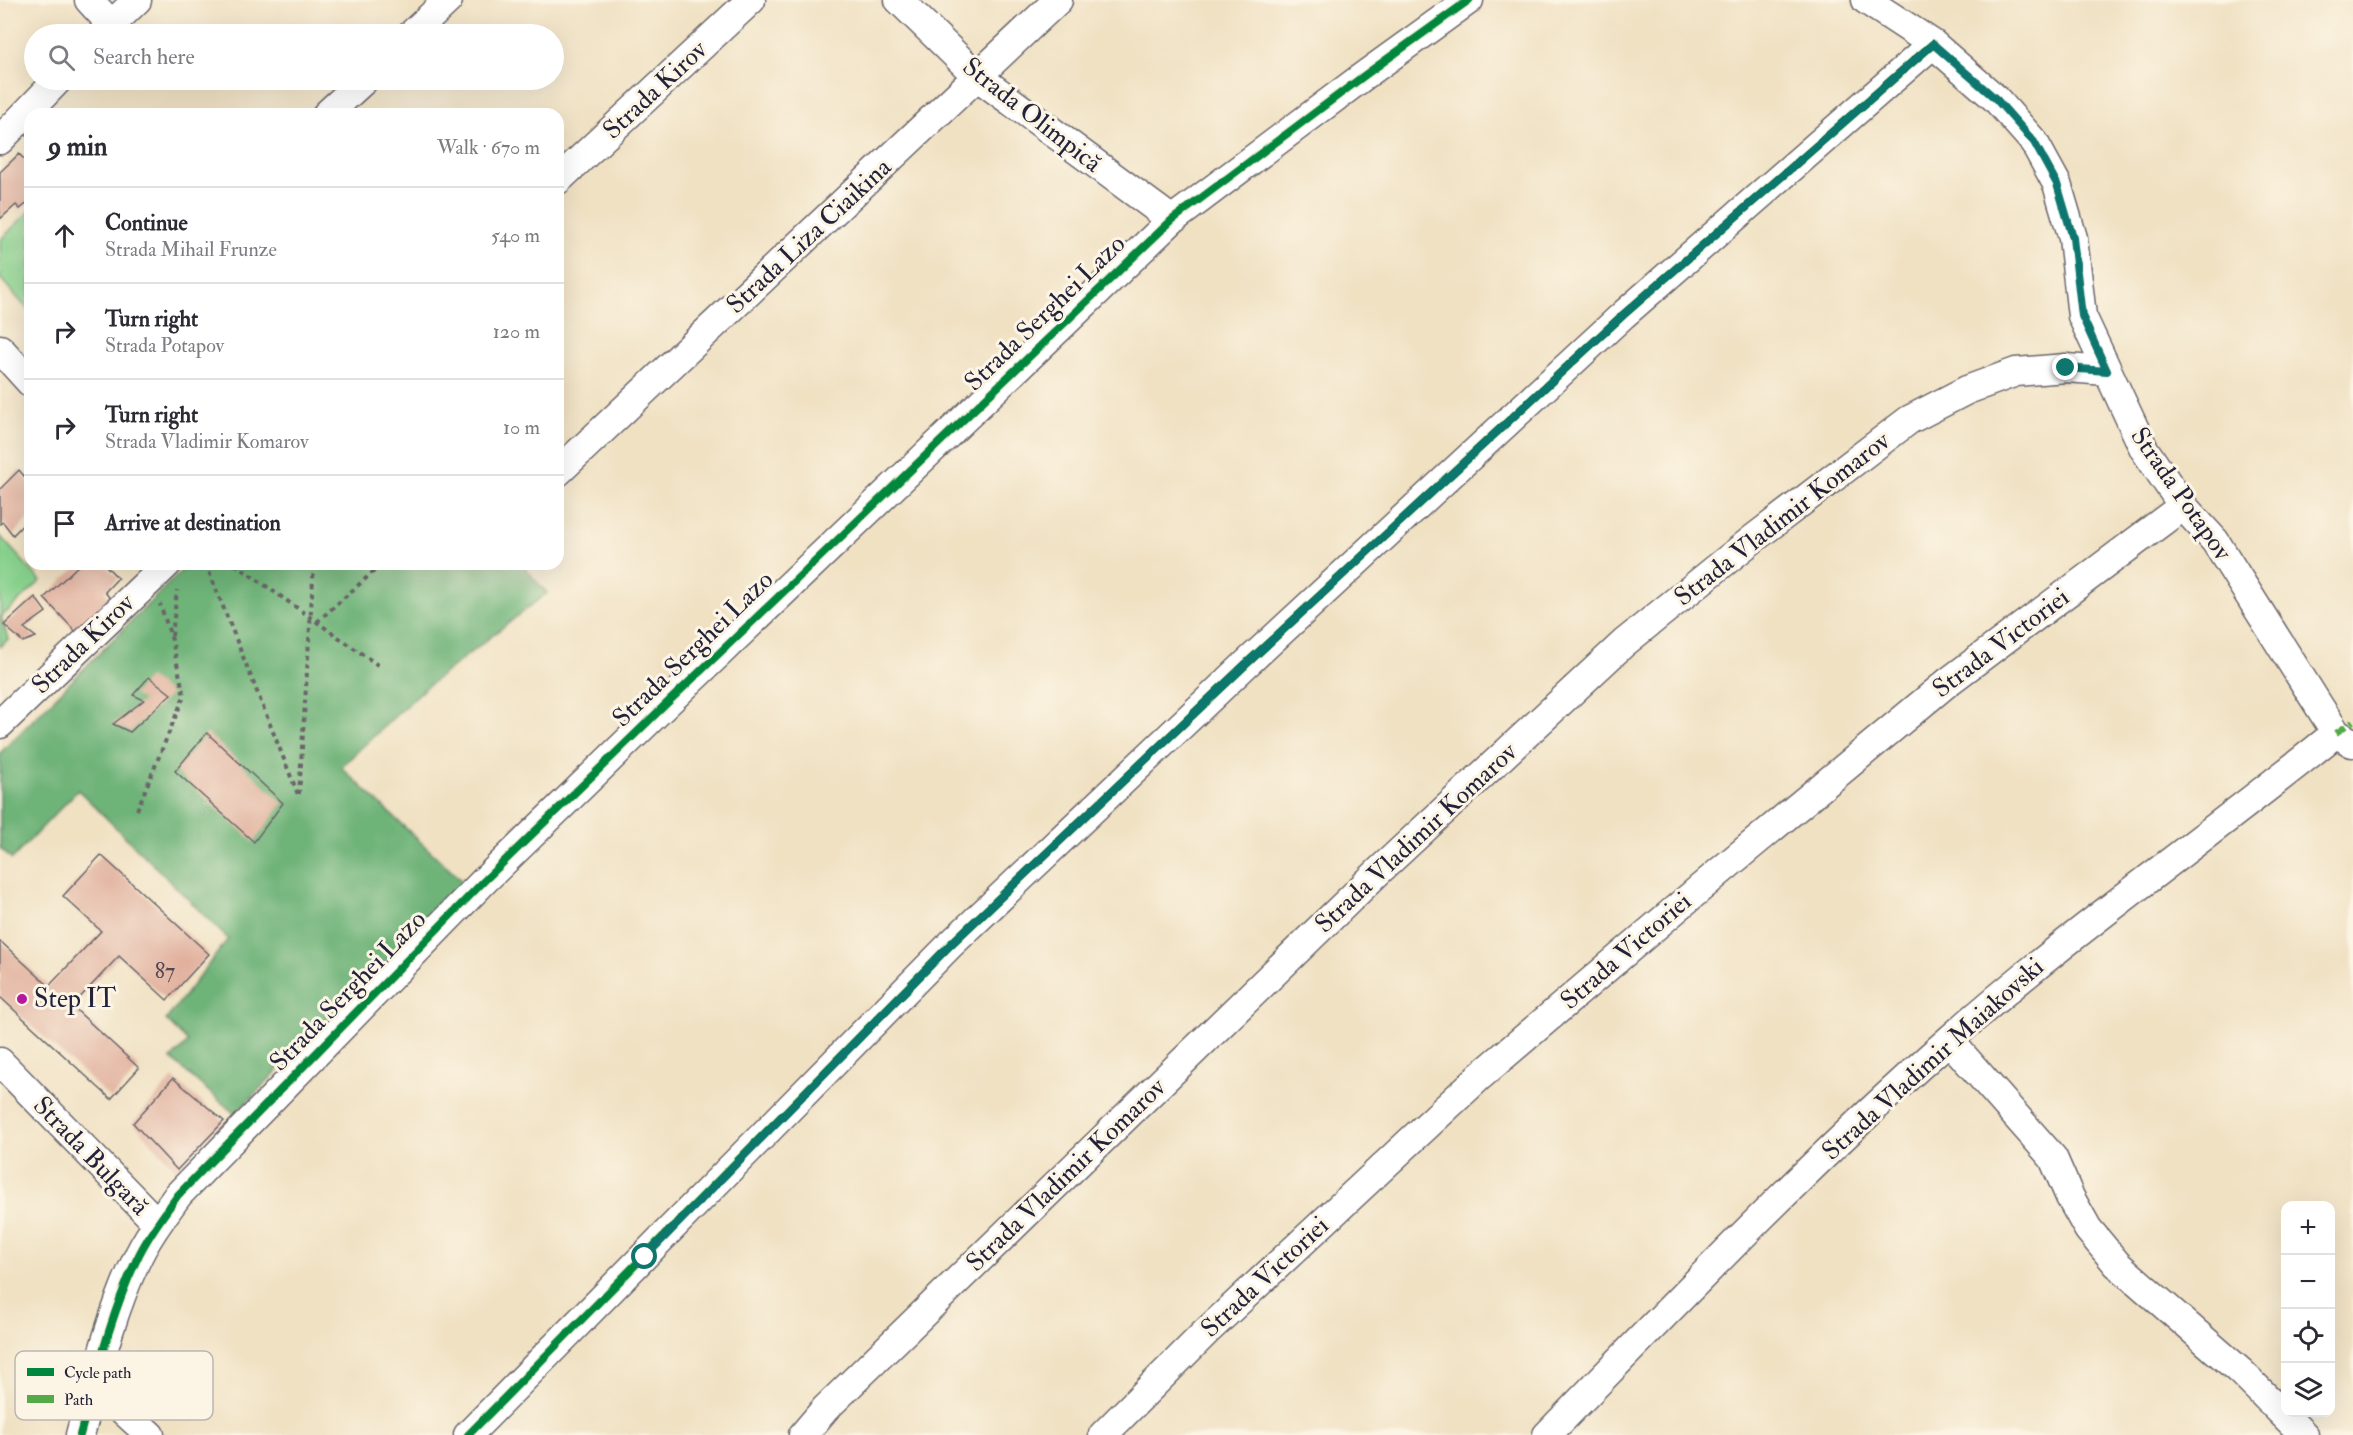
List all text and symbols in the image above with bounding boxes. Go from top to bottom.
search box [24,24,564,90]
street label: Strada Kirov [596,33,714,146]
icon: search [45,41,78,74]
text: Search here [93,43,195,71]
street label: Strada Olimpică [955,51,1108,180]
text: 9 min [48,131,107,163]
text: Walk · 670 m [437,135,540,160]
street label: Strada Liza Ciaikina [720,151,898,321]
text: Continue [105,209,188,237]
icon: ahead [48,219,81,252]
text: 540 m [491,223,540,248]
street label: Strada Serghei Lazo [958,228,1132,398]
text: Strada Mihail Frunze [105,237,277,262]
text: Turn right [105,305,198,333]
icon: right [48,315,81,348]
text: 120 m [493,319,540,344]
text: Strada Potapov [105,333,224,358]
route end [2052,354,2078,380]
text: Turn right [105,401,198,429]
icon: right [48,411,81,444]
text: 10 m [503,415,540,440]
street label: Strada Potapov [2123,421,2239,568]
street label: Strada Vladimir Komarov [1668,424,1897,613]
text: Strada Vladimir Komarov [105,429,309,454]
icon: arrive [48,507,81,540]
text: Arrive at destination [105,509,281,537]
street label: Strada Serghei Lazo [606,564,780,734]
street label: Strada Victoriei [1926,581,2076,705]
street label: Strada Kirov [25,587,142,701]
street label: Strada Vladimir Komarov [1308,735,1524,940]
street label: Strada Victoriei [1554,885,1698,1017]
street label: Strada Serghei Lazo [263,904,433,1078]
street label: Strada Vladimir Maiakovski [1815,951,2051,1167]
house number: 87 [155,957,175,985]
place label: Step IT [34,983,116,1016]
marker: Step IT [15,992,29,1006]
street label: Strada Vladimir Komarov [960,1071,1173,1278]
street label: Strada Bulgară [26,1090,156,1222]
map controls [2281,1201,2335,1417]
button: + [2281,1201,2335,1255]
street label: Strada Victoriei [1195,1210,1336,1344]
route start [631,1243,657,1269]
button: − [2281,1255,2335,1309]
button: locate [2281,1309,2335,1363]
legend [15,1351,213,1420]
text: Cycle path [64,1363,132,1384]
button: layers [2281,1363,2335,1417]
text: Path [64,1390,94,1410]

